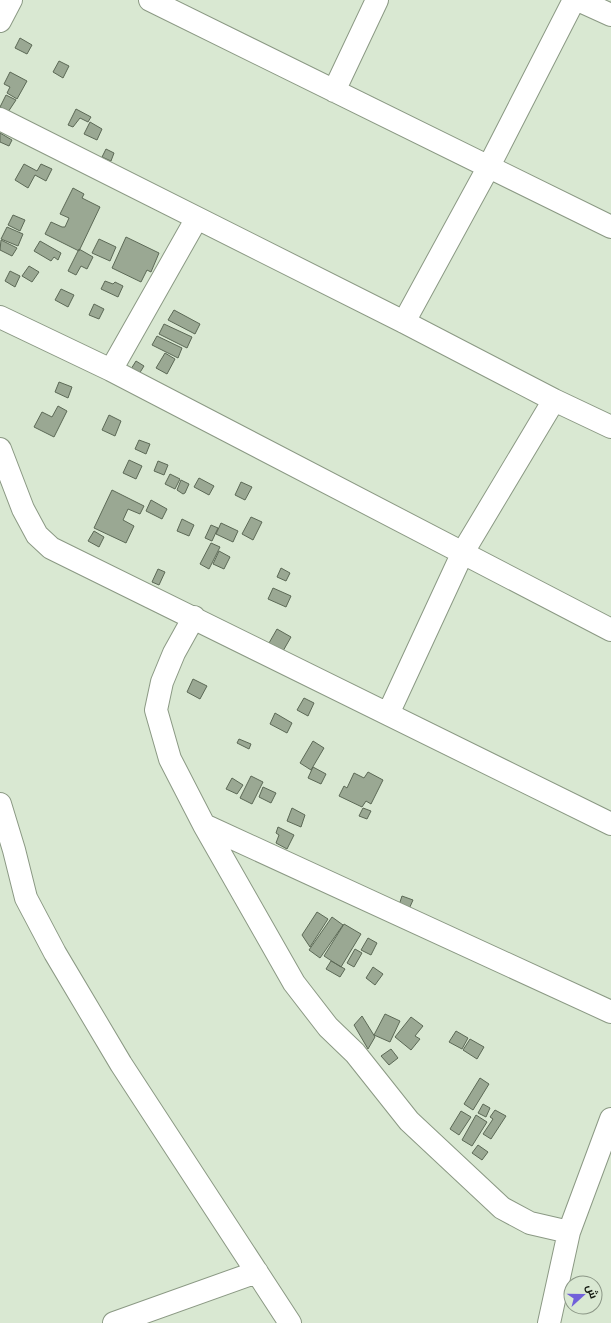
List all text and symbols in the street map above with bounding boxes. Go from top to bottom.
north arrow [563,1275,603,1315]
text: ش [583,1283,600,1301]

